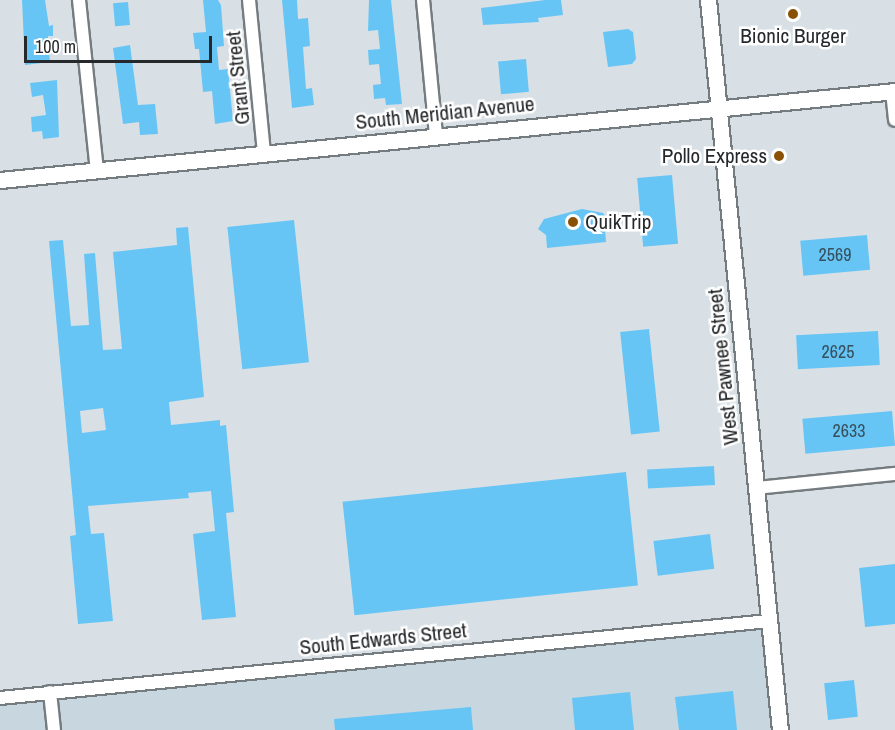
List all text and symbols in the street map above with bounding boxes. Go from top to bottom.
marker: Bionic Burger [786,7,800,21]
place label: Bionic Burger [740,23,846,49]
scale bar [27,24,214,62]
street label: Grant Street [221,30,255,126]
text: 100 m [35,34,76,59]
street label: South Meridian Avenue [354,91,536,135]
place label: Pollo Express [662,143,767,169]
marker: Pollo Express [772,149,786,163]
place label: QuikTrip [585,209,651,235]
marker: QuikTrip [566,215,580,229]
house number: 2569 [819,244,851,266]
street label: West Pawnee Street [702,288,744,446]
house number: 2625 [822,341,854,363]
house number: 2633 [833,420,865,442]
street label: South Edwards Street [298,618,468,660]

